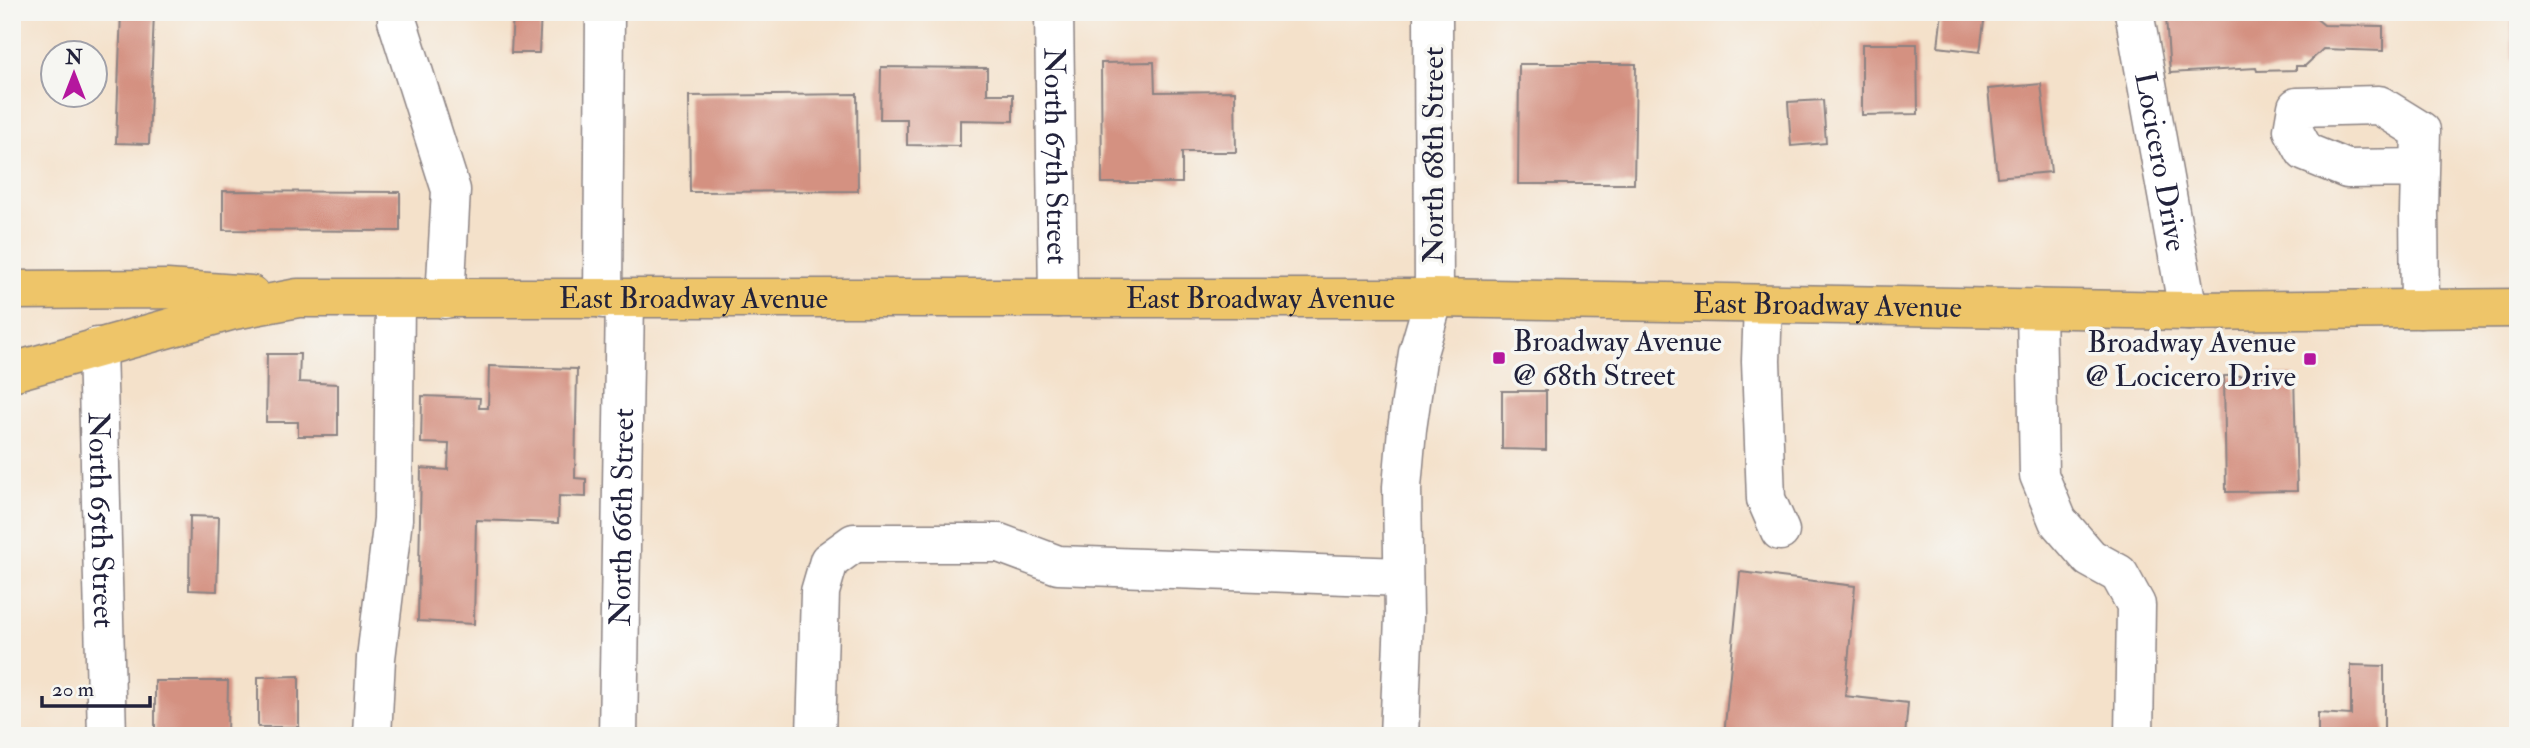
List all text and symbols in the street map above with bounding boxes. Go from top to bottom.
north arrow [38,38,108,108]
text: N [64,46,83,70]
street label: North 68th Street [1415,46,1452,263]
street label: North 67th Street [1036,47,1076,265]
street label: Locicero Drive [2127,69,2195,254]
street label: East Broadway Avenue [559,280,828,317]
street label: East Broadway Avenue [1126,280,1395,317]
street label: East Broadway Avenue [1692,284,1962,326]
place label: Broadway Avenue @ 68th Street [1513,323,1722,394]
place label: Broadway Avenue @ Locicero Drive [2085,324,2296,395]
marker: Broadway Avenue @ 68th Street [1491,350,1507,366]
marker: Broadway Avenue @ Locicero Drive [2302,351,2318,367]
street label: North 66th Street [601,407,642,626]
street label: North 65th Street [80,411,123,629]
scale bar [42,664,150,708]
text: 20 m [52,676,94,703]

